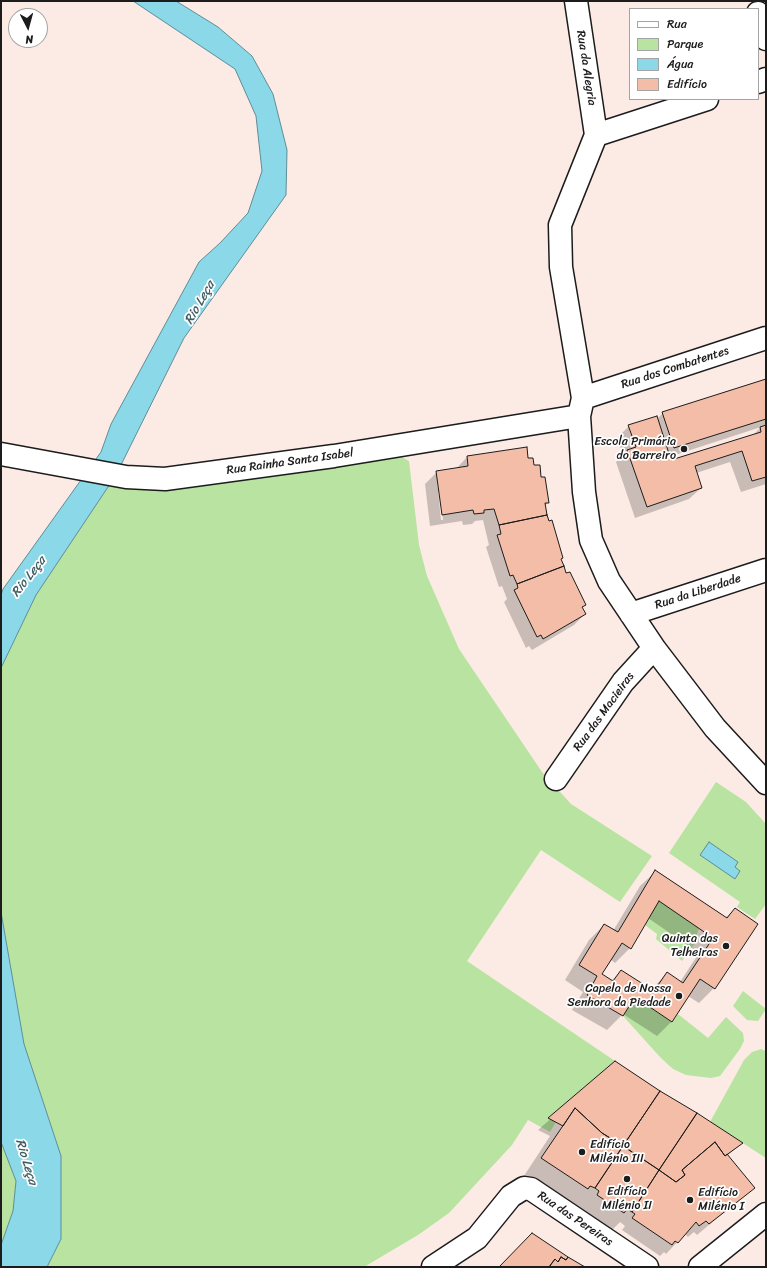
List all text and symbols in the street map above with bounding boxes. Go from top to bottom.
north arrow [8,8,48,48]
legend [629,8,759,100]
text: Rua [667,13,687,35]
street label: Rua da Alegria [573,29,599,107]
text: N [24,30,34,49]
text: Parque [667,33,703,55]
text: Água [667,53,693,75]
text: Edifício [667,73,707,95]
water label: Rio Leça [181,279,219,327]
street label: Rua dos Combatentes [619,344,731,392]
place label: Escola Primária do Barreiro [594,435,676,463]
marker: Escola Primária do Barreiro [679,444,689,454]
street label: Rua Rainha Santa Isabel [226,446,354,478]
water label: Rio Leça [8,554,50,600]
street label: Rua da Liberdade [653,571,743,613]
street label: Rua das Macieiras [571,670,637,754]
place label: Quinta das Telheiras [662,932,718,960]
marker: Quinta das Telheiras [721,941,731,951]
place label: Capela de Nossa Senhora da Piedade [567,982,671,1010]
marker: Capela de Nossa Senhora da Piedade [674,991,684,1001]
water label: Rio Leça [12,1137,40,1187]
place label: Edifício Milénio III [590,1138,644,1166]
marker: Edifício Milénio III [577,1147,587,1157]
marker: Edifício Milénio II [622,1174,632,1184]
place label: Edifício Milénio II [602,1185,652,1213]
place label: Edifício Milénio I [698,1186,744,1214]
street label: Rua das Pereiras [535,1189,615,1249]
marker: Edifício Milénio I [685,1195,695,1205]

